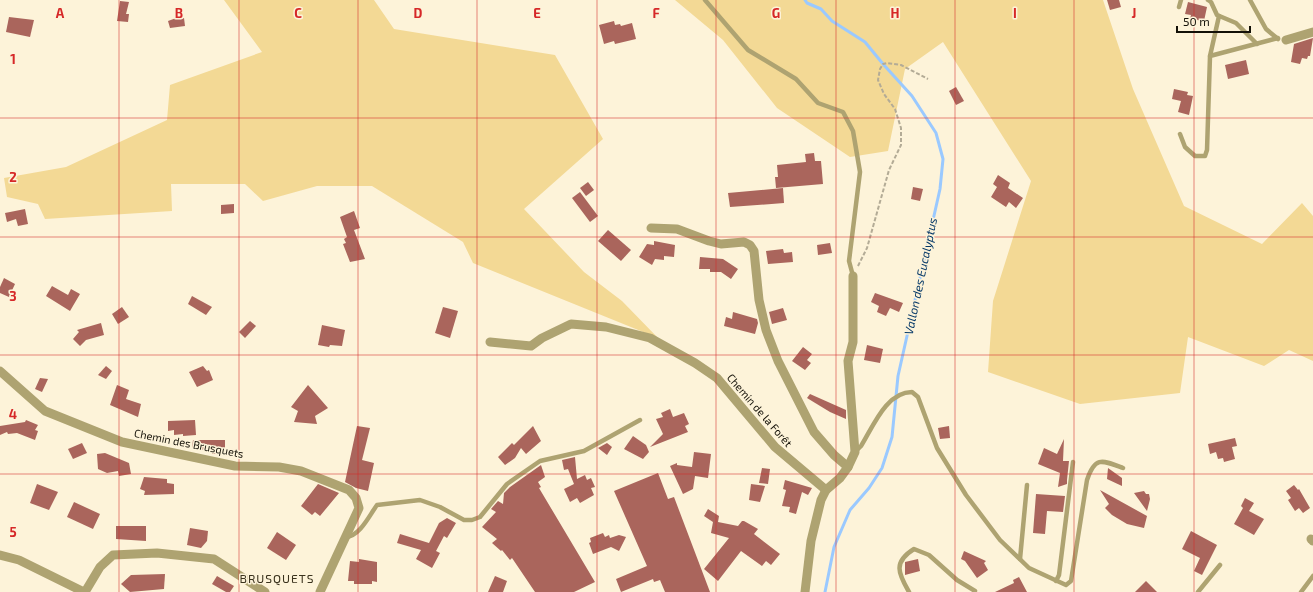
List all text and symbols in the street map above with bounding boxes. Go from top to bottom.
text: A [56,5,65,21]
text: B [175,5,183,21]
text: C [294,5,302,21]
text: D [414,5,423,21]
text: E [533,5,541,21]
text: F [652,5,660,21]
text: G [772,5,780,21]
text: H [891,5,900,21]
text: I [1013,5,1017,21]
text: J [1132,5,1136,21]
scale bar [1177,8,1250,34]
text: 50 m [1183,14,1210,28]
text: 1 [10,51,16,67]
text: 2 [9,169,17,185]
water label: Vallon des Eucalyptus [901,216,940,336]
text: 3 [9,288,17,304]
street label: Chemin de la Forêt [725,371,795,449]
text: 4 [9,406,17,422]
street label: Chemin des Brusquets [133,426,245,460]
text: 5 [9,524,17,540]
district label: BRUSQUETS [239,571,315,586]

